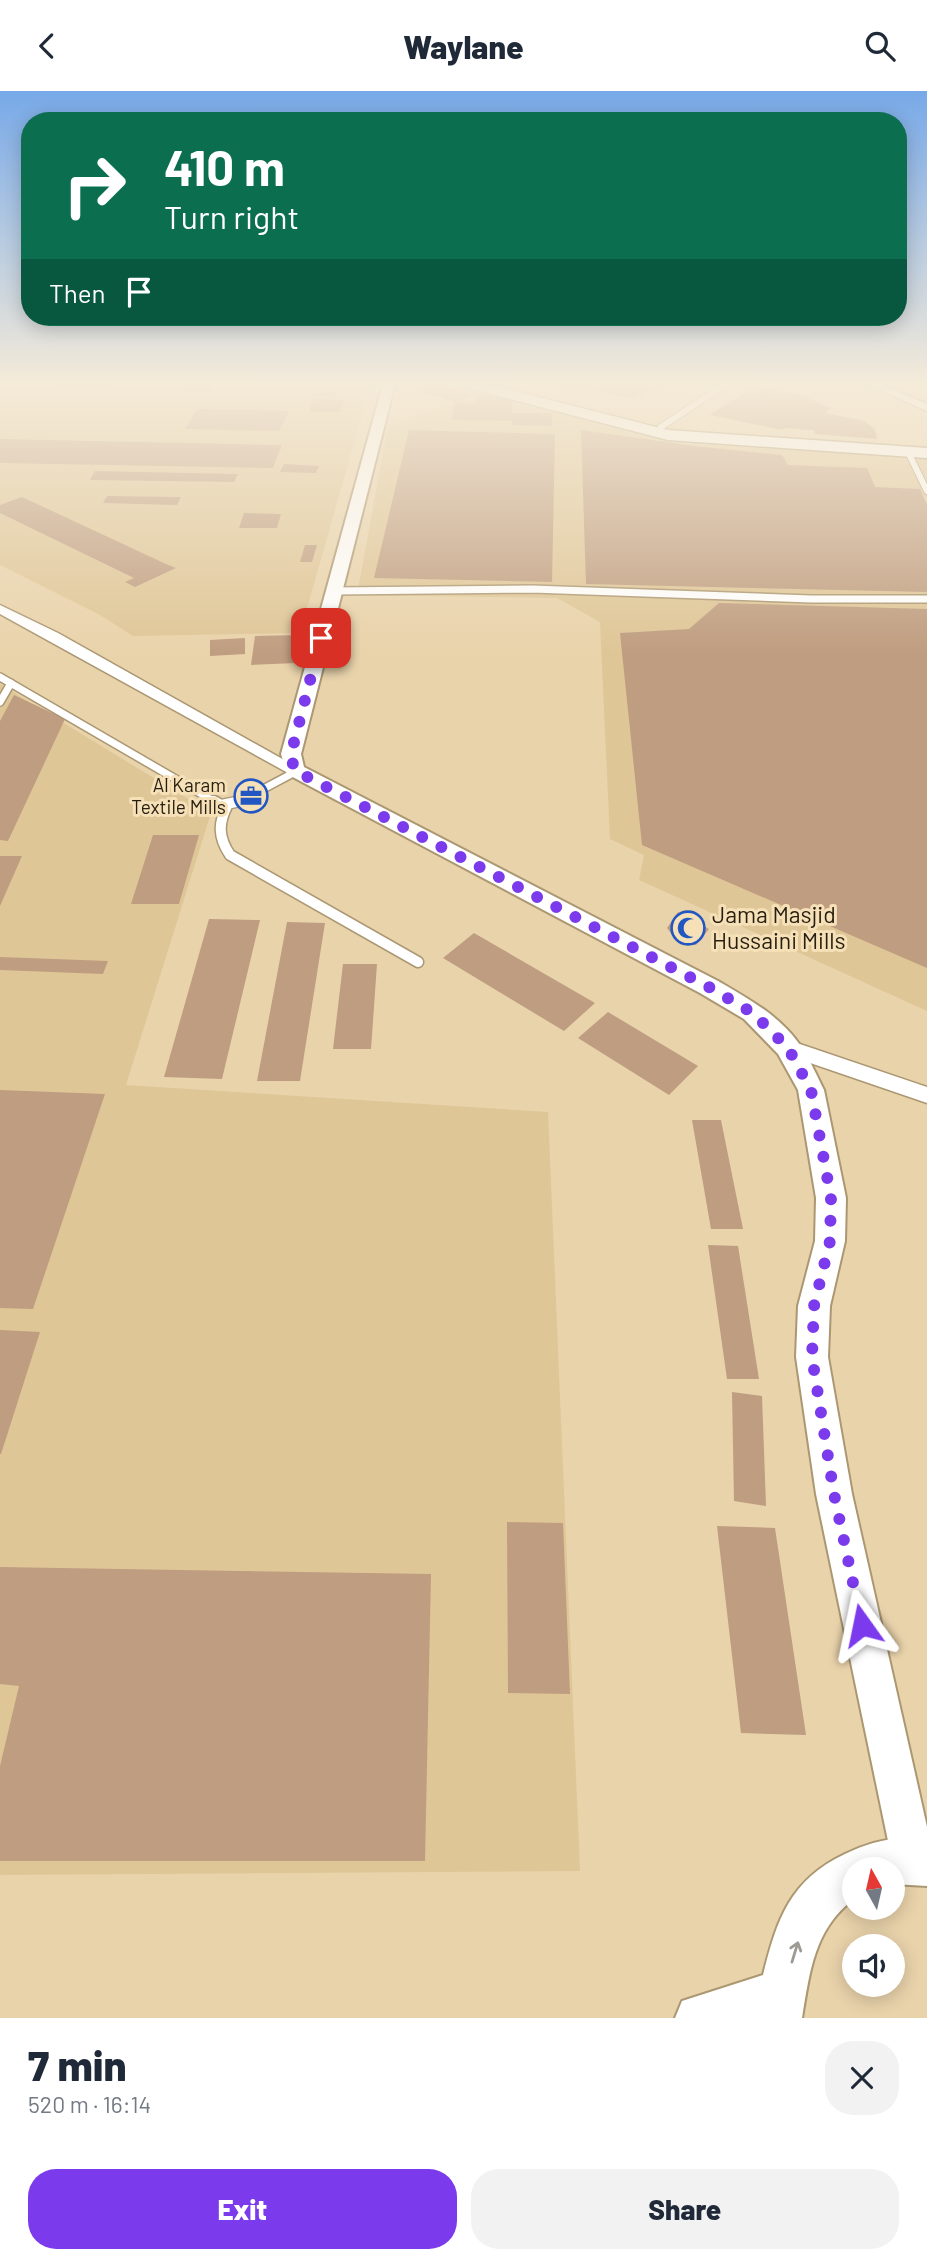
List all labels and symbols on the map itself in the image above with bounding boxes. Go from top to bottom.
pin [291,608,351,668]
place label: Al Karam Textile Mills [131,773,226,818]
office icon: Al Karam Textile Mills [232,777,270,815]
place label: Jama Masjid Hussaini Mills [712,900,846,954]
mosque icon: Jama Masjid Hussaini Mills [669,909,707,947]
position arrow [825,1588,899,1662]
north arrow [842,1857,905,1920]
one-way arrow [789,1941,802,1963]

